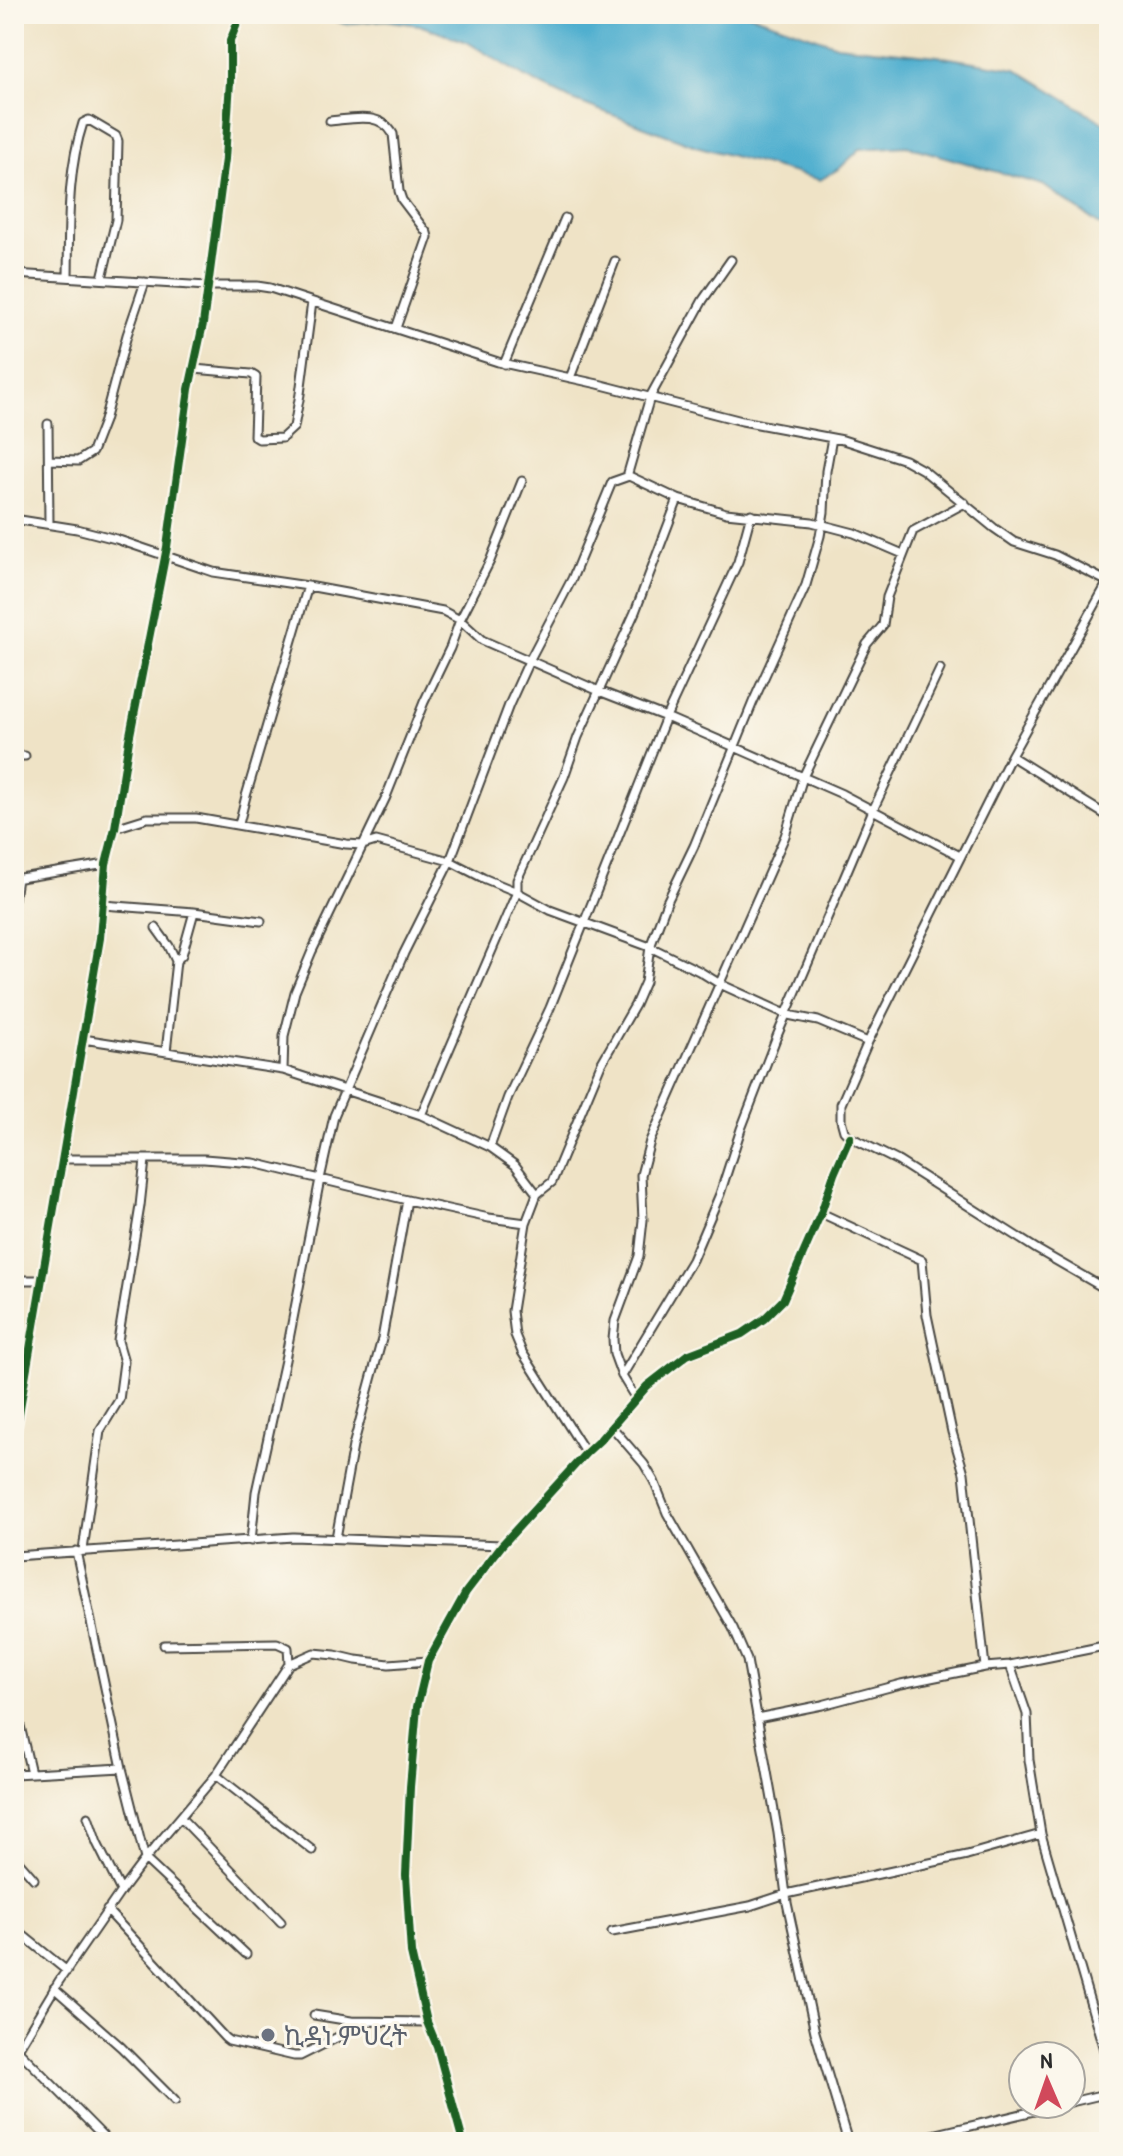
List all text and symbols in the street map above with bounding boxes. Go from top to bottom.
place label: ኪዳነ ምህረት [284,2018,408,2053]
marker: ኪዳነ ምህረት [259,2026,277,2044]
north arrow [1007,2040,1087,2120]
text: N [1040,2045,1053,2075]

